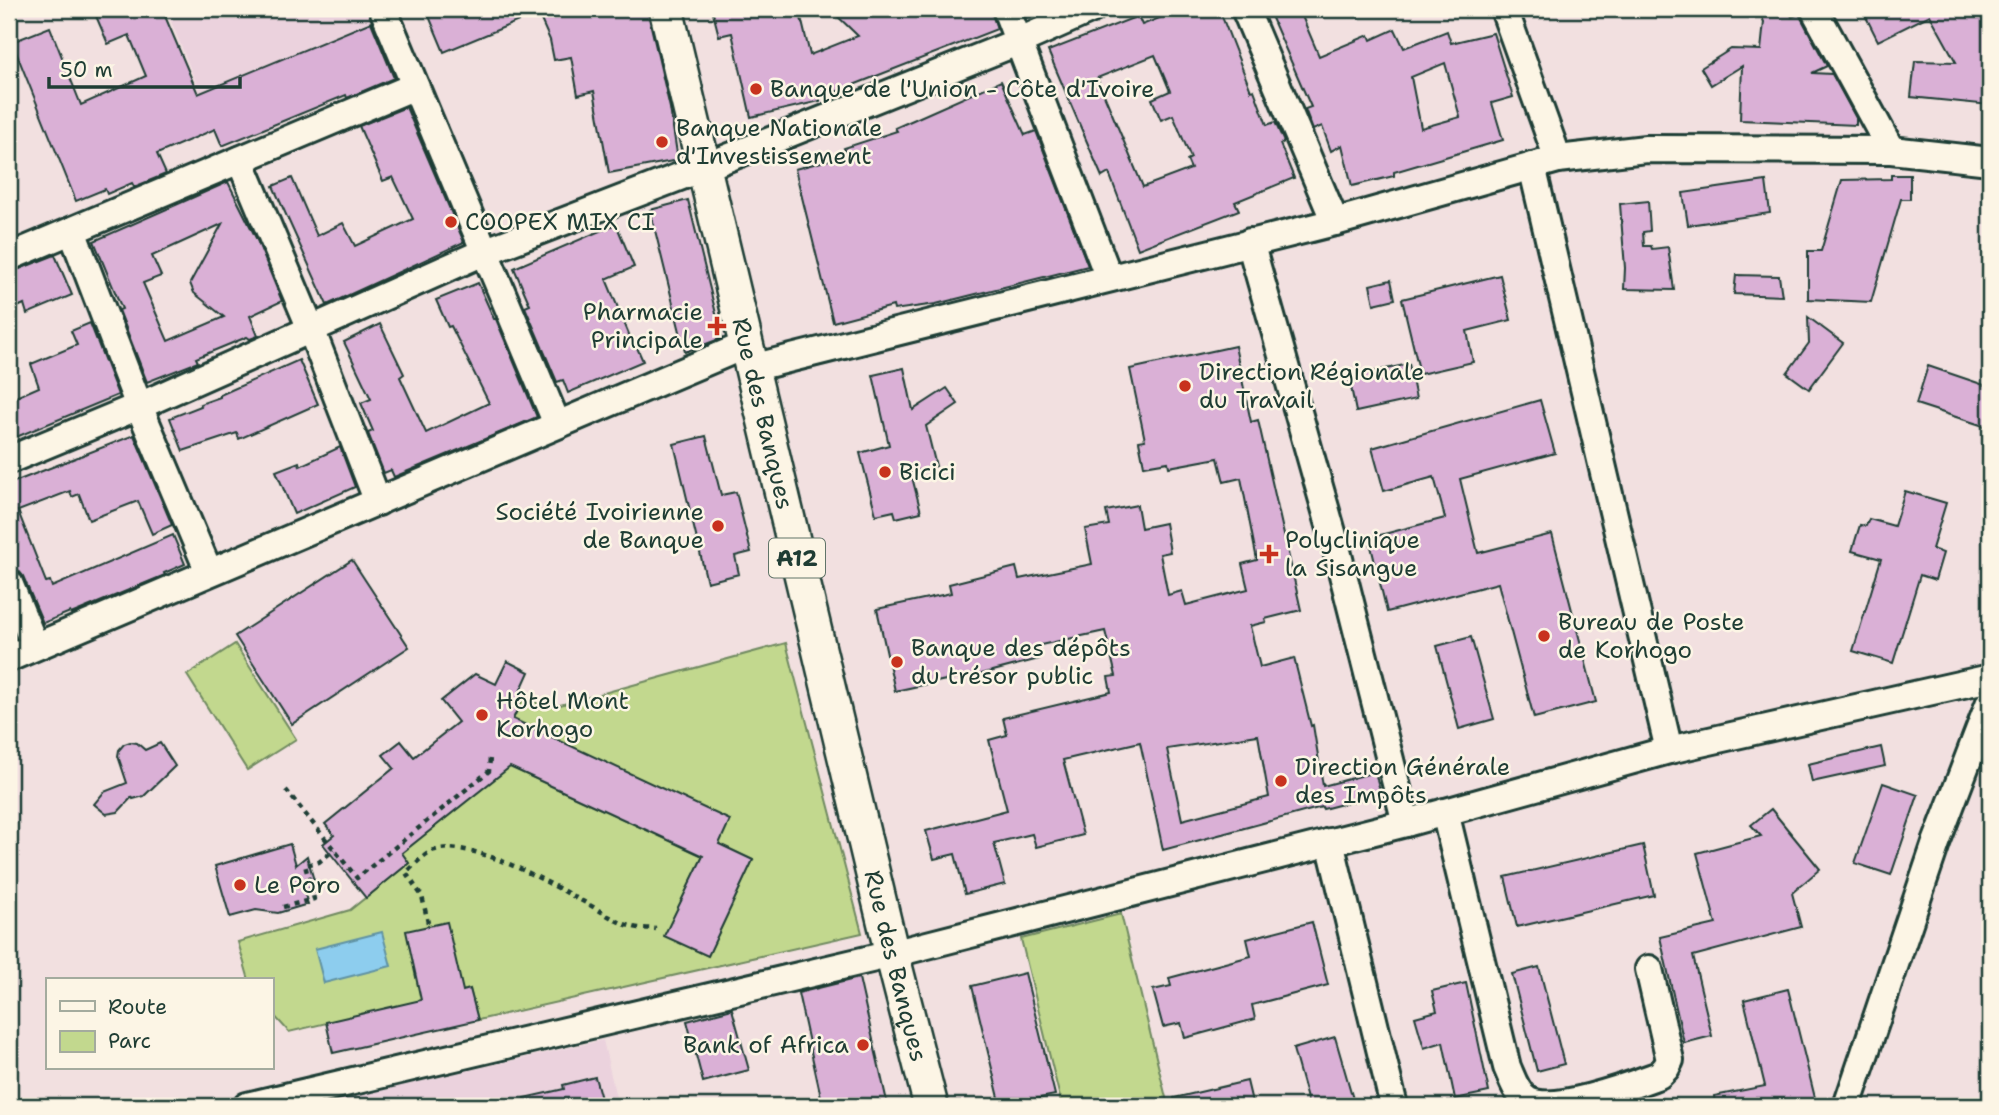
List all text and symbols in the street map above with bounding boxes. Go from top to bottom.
scale bar [49,46,240,90]
text: 50 m [60,56,113,84]
place label: Banque de l'Union - Côte d'Ivoire [770,73,1155,105]
marker: Banque de l'Union - Côte d'Ivoire [748,81,764,97]
place label: Banque Nationale d'Investissement [676,112,883,172]
marker: Banque Nationale d'Investissement [654,134,670,150]
place label: COOPEX MIX CI [465,206,655,238]
marker: COOPEX MIX CI [443,214,459,230]
place label: Pharmacie Principale [583,296,703,356]
street label: Rue des Banques [724,314,801,513]
marker: Pharmacie Principale [709,318,725,334]
place label: Direction Régionale du Travail [1199,356,1425,416]
marker: Direction Régionale du Travail [1177,378,1193,394]
place label: Bicici [899,456,956,488]
marker: Bicici [877,464,893,480]
place label: Société Ivoirienne de Banque [495,496,704,556]
marker: Société Ivoirienne de Banque [710,518,726,534]
place label: Polyclinique la Sisangue [1285,524,1420,584]
road number: A12 [769,538,825,578]
marker: Polyclinique la Sisangue [1259,544,1279,564]
place label: Bureau de Poste de Korhogo [1558,606,1745,666]
marker: Bureau de Poste de Korhogo [1536,628,1552,644]
place label: Banque des dépôts du trésor public [911,632,1131,692]
marker: Banque des dépôts du trésor public [889,654,905,670]
place label: Hôtel Mont Korhogo [496,685,629,745]
marker: Hôtel Mont Korhogo [474,707,490,723]
place label: Direction Générale des Impôts [1295,751,1510,811]
marker: Direction Générale des Impôts [1273,773,1289,789]
street label: Rue des Banques [856,867,935,1065]
place label: Le Poro [254,869,340,901]
marker: Le Poro [232,877,248,893]
legend [46,978,273,1070]
text: Route [108,993,167,1021]
text: Parc [108,1027,151,1055]
place label: Bank of Africa [683,1029,849,1061]
marker: Bank of Africa [855,1037,871,1053]

